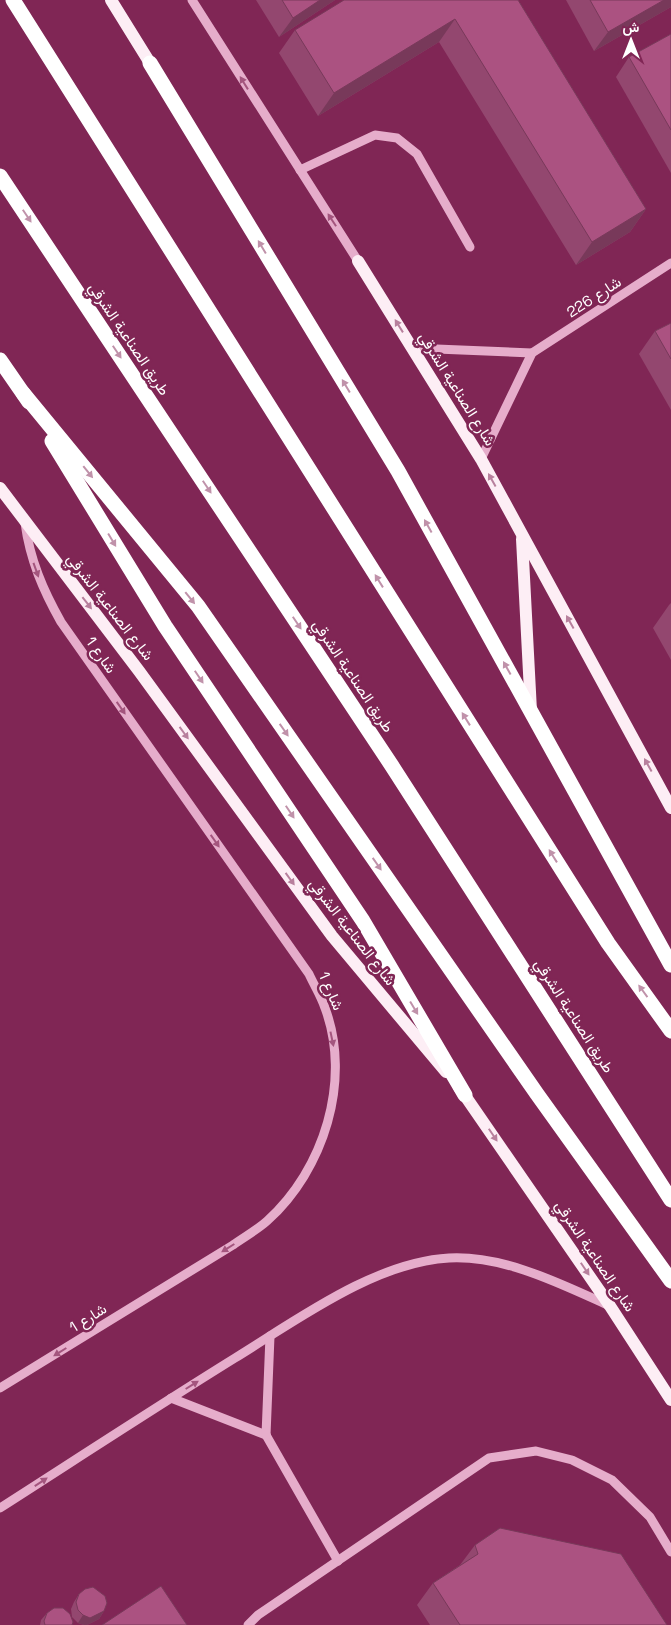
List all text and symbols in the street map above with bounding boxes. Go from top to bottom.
north arrow [606,15,656,65]
text: ش [623,18,640,36]
one-way arrow [240,76,249,89]
one-way arrow [22,210,32,223]
one-way arrow [327,213,336,226]
one-way arrow [257,241,266,254]
street label: شارع 226 [563,272,626,323]
street label: طريق الصناعية الشرقي [81,279,174,401]
one-way arrow [394,319,403,332]
street label: شارع الصناعية الشرقي [411,328,500,451]
one-way arrow [112,345,122,358]
one-way arrow [342,379,351,393]
one-way arrow [82,465,93,478]
one-way arrow [488,472,496,487]
one-way arrow [202,480,212,494]
one-way arrow [424,519,433,533]
one-way arrow [108,533,117,546]
street label: شارع الصناعية الشرقي [60,549,158,667]
one-way arrow [33,563,40,578]
one-way arrow [375,575,384,588]
one-way arrow [185,591,196,604]
one-way arrow [81,596,92,609]
one-way arrow [566,615,574,630]
one-way arrow [292,616,301,629]
street label: طريق الصناعية الشرقي [305,616,398,738]
street label: شارع 1 [80,633,121,678]
one-way arrow [503,661,511,676]
one-way arrow [194,670,204,684]
one-way arrow [116,701,126,715]
one-way arrow [462,712,471,725]
one-way arrow [279,724,289,737]
one-way arrow [179,726,189,740]
one-way arrow [643,758,652,772]
one-way arrow [285,805,295,819]
one-way arrow [210,834,220,848]
one-way arrow [548,849,558,863]
one-way arrow [372,857,382,871]
one-way arrow [285,872,295,886]
street label: شارع الصناعية الشرقي [302,874,400,992]
street label: طريق الصناعية الشرقي [527,955,618,1079]
street label: شارع 1 [313,969,348,1014]
one-way arrow [638,985,648,998]
one-way arrow [410,1002,419,1015]
one-way arrow [328,1031,336,1046]
one-way arrow [488,1128,498,1142]
street label: شارع الصناعية الشرقي [548,1196,640,1317]
one-way arrow [221,1244,235,1253]
one-way arrow [580,1262,590,1276]
street label: شارع 1 [66,1299,111,1338]
one-way arrow [53,1347,66,1356]
one-way arrow [186,1380,199,1389]
one-way arrow [34,1477,48,1487]

